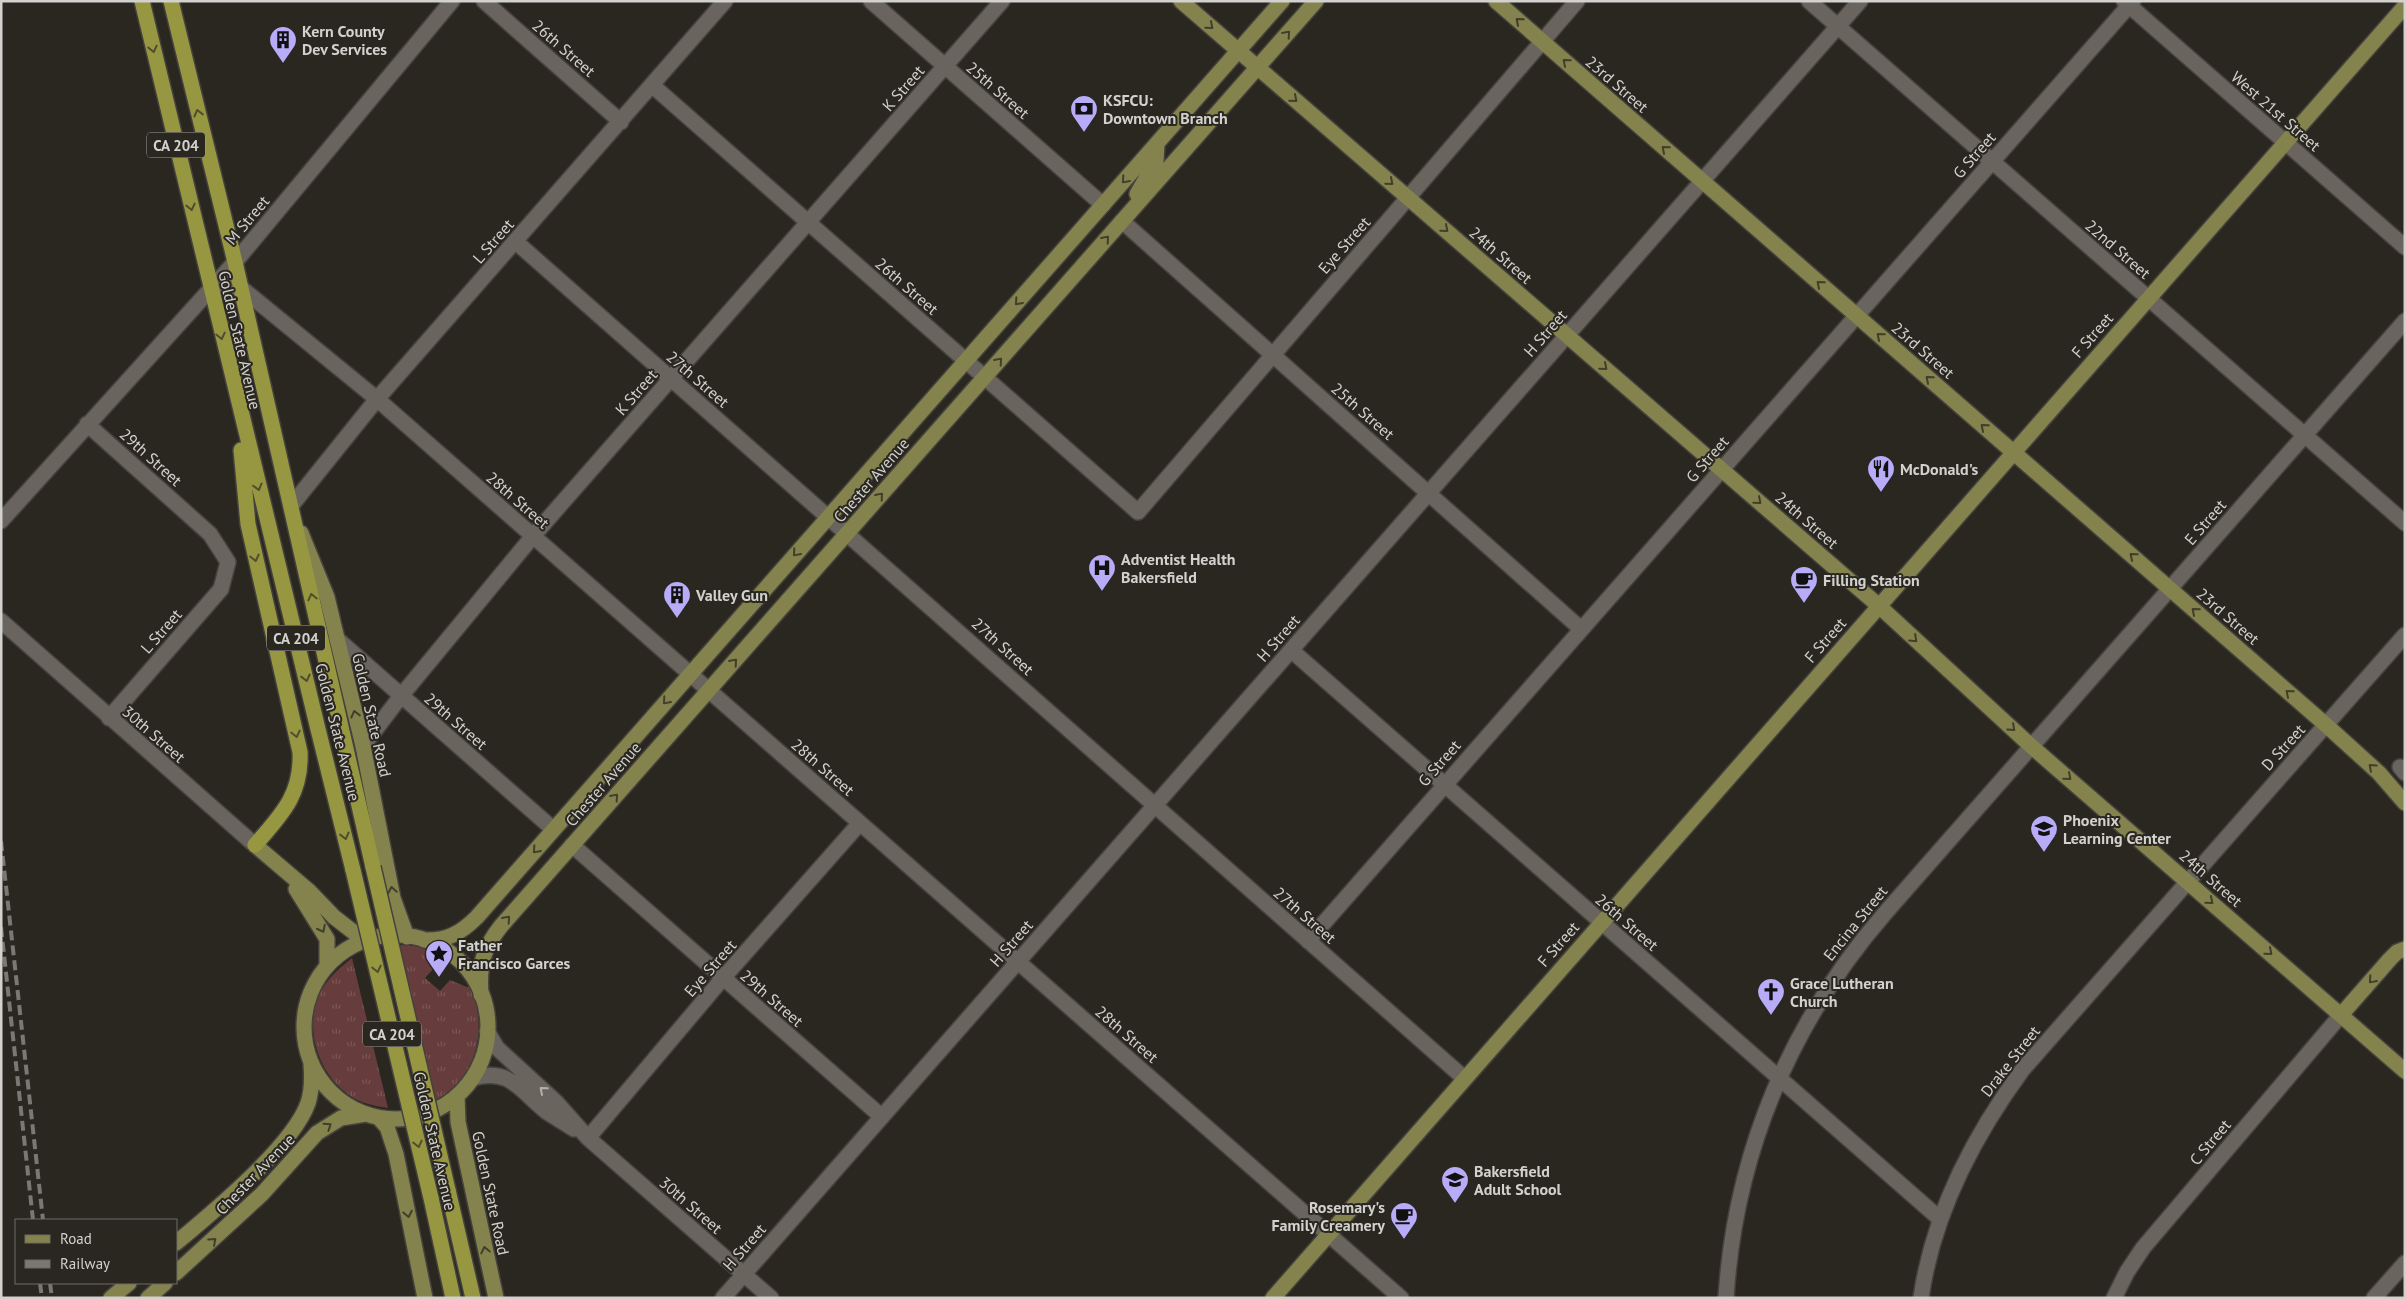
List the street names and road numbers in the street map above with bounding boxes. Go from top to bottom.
street label: 26th Street [528,15,600,81]
street label: 23rd Street [1582,51,1653,117]
street label: 25th Street [962,57,1034,123]
street label: K Street [878,60,929,115]
street label: West 21st Street [2227,67,2325,156]
street label: G Street [1948,127,2000,182]
road number: CA 204 [147,132,205,158]
street label: M Street [221,191,274,249]
street label: Eye Street [1314,212,1375,278]
street label: L Street [468,214,518,267]
street label: 22nd Street [2081,215,2155,283]
street label: 24th Street [1465,222,1537,288]
street label: 26th Street [871,253,943,319]
street label: Golden State Avenue [214,269,266,411]
street label: H Street [1519,305,1571,361]
street label: F Street [2067,308,2117,362]
street label: 23rd Street [1888,317,1959,383]
street label: 27th Street [663,346,734,412]
street label: K Street [611,364,662,419]
street label: 25th Street [1327,378,1399,444]
street label: 29th Street [116,424,187,490]
street label: G Street [1681,431,1733,486]
street label: Chester Avenue [829,434,913,526]
street label: 28th Street [482,467,554,533]
street label: 24th Street [1771,487,1843,553]
street label: E Street [2180,495,2231,549]
street label: 23rd Street [2193,583,2264,649]
street label: L Street [136,604,186,657]
street label: H Street [1252,610,1304,666]
street label: 27th Street [968,613,1038,679]
street label: F Street [1800,613,1850,667]
road number: CA 204 [267,626,325,650]
street label: Golden State Road [348,651,396,779]
street label: Golden State Avenue [311,661,365,803]
street label: 29th Street [420,688,492,754]
street label: 30th Street [118,701,190,767]
street label: D Street [2257,719,2309,774]
street label: 28th Street [787,734,859,800]
street label: G Street [1413,735,1465,790]
street label: Chester Avenue [561,738,645,830]
street label: 24th Street [2175,845,2247,911]
street label: Encina Street [1819,881,1892,965]
street label: 27th Street [1270,882,1341,948]
street label: 26th Street [1591,889,1663,955]
street label: H Street [985,915,1037,971]
street label: F Street [1533,917,1583,971]
street label: Eye Street [680,935,741,1001]
street label: 29th Street [736,965,808,1031]
street label: 28th Street [1091,1001,1163,1067]
street label: Drake Street [1976,1021,2044,1100]
road number: CA 204 [363,1022,421,1046]
street label: Golden State Avenue [409,1070,461,1212]
street label: C Street [2185,1115,2235,1169]
street label: Chester Avenue [211,1129,299,1219]
street label: Golden State Road [468,1129,514,1257]
street label: 30th Street [655,1172,727,1238]
street label: H Street [718,1219,770,1275]

